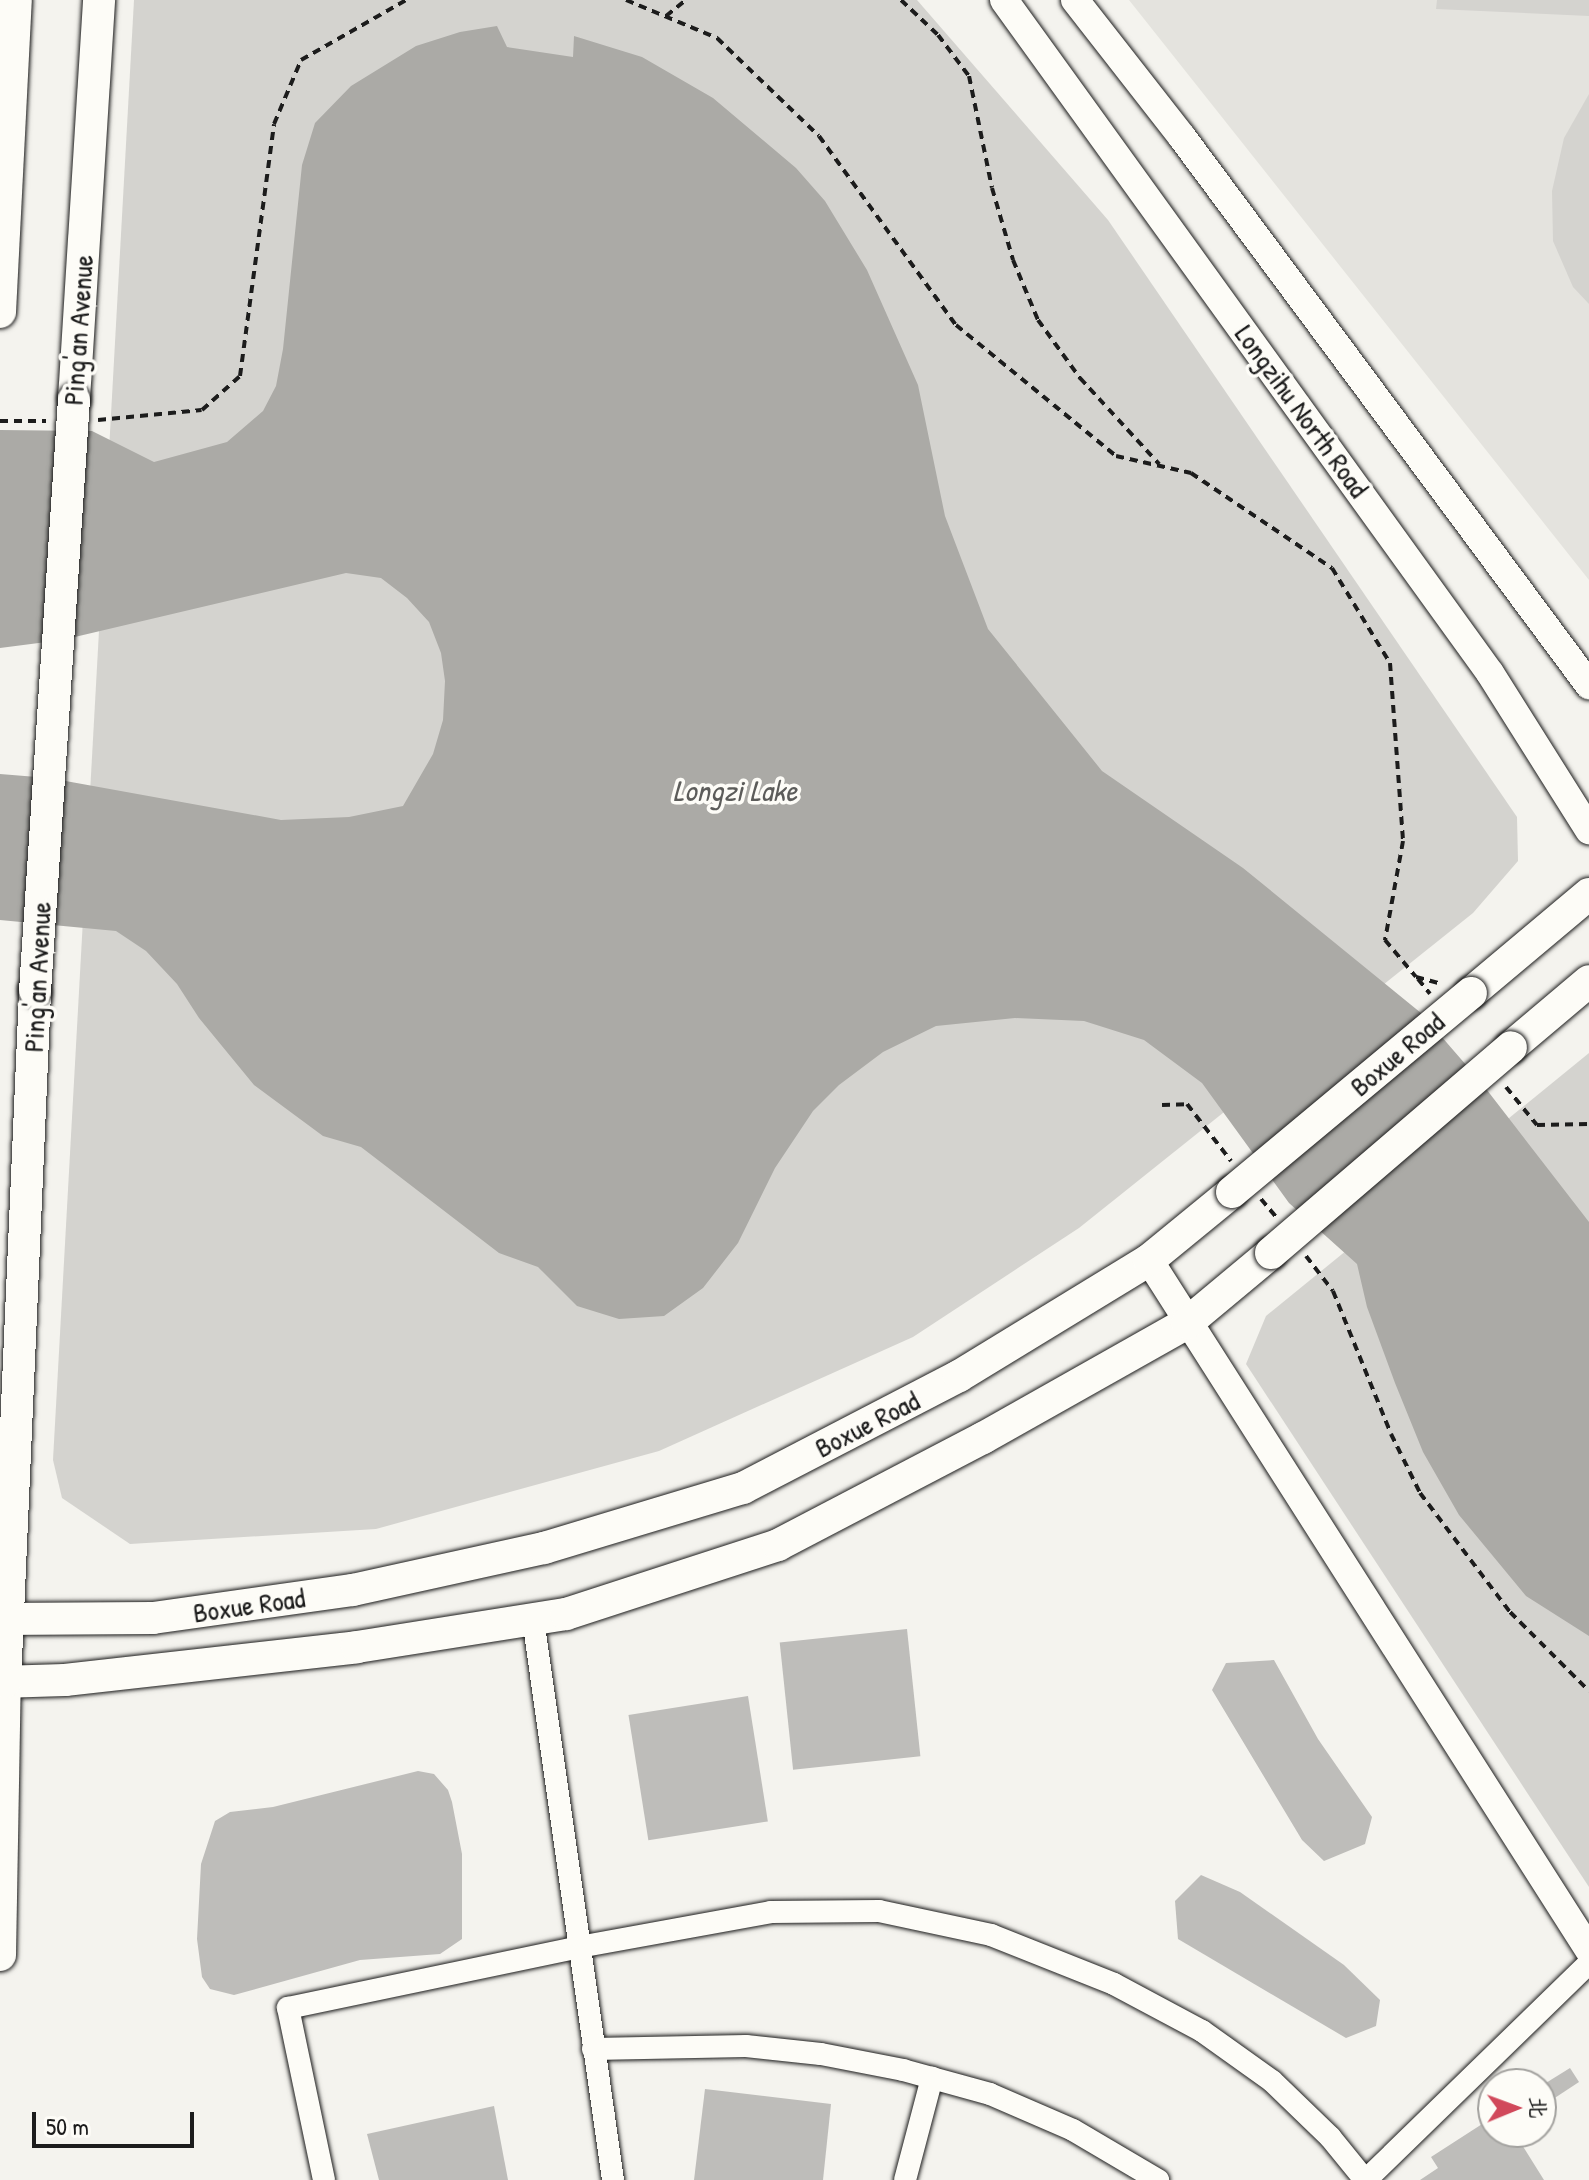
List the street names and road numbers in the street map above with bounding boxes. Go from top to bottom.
street label: Ping'an Avenue [56,254,100,406]
street label: Longzihu North Road [1228,318,1376,504]
street label: Ping'an Avenue [16,901,58,1053]
street label: Boxue Road [1343,1005,1451,1103]
street label: Boxue Road [809,1383,925,1465]
street label: Boxue Road [191,1581,307,1629]

